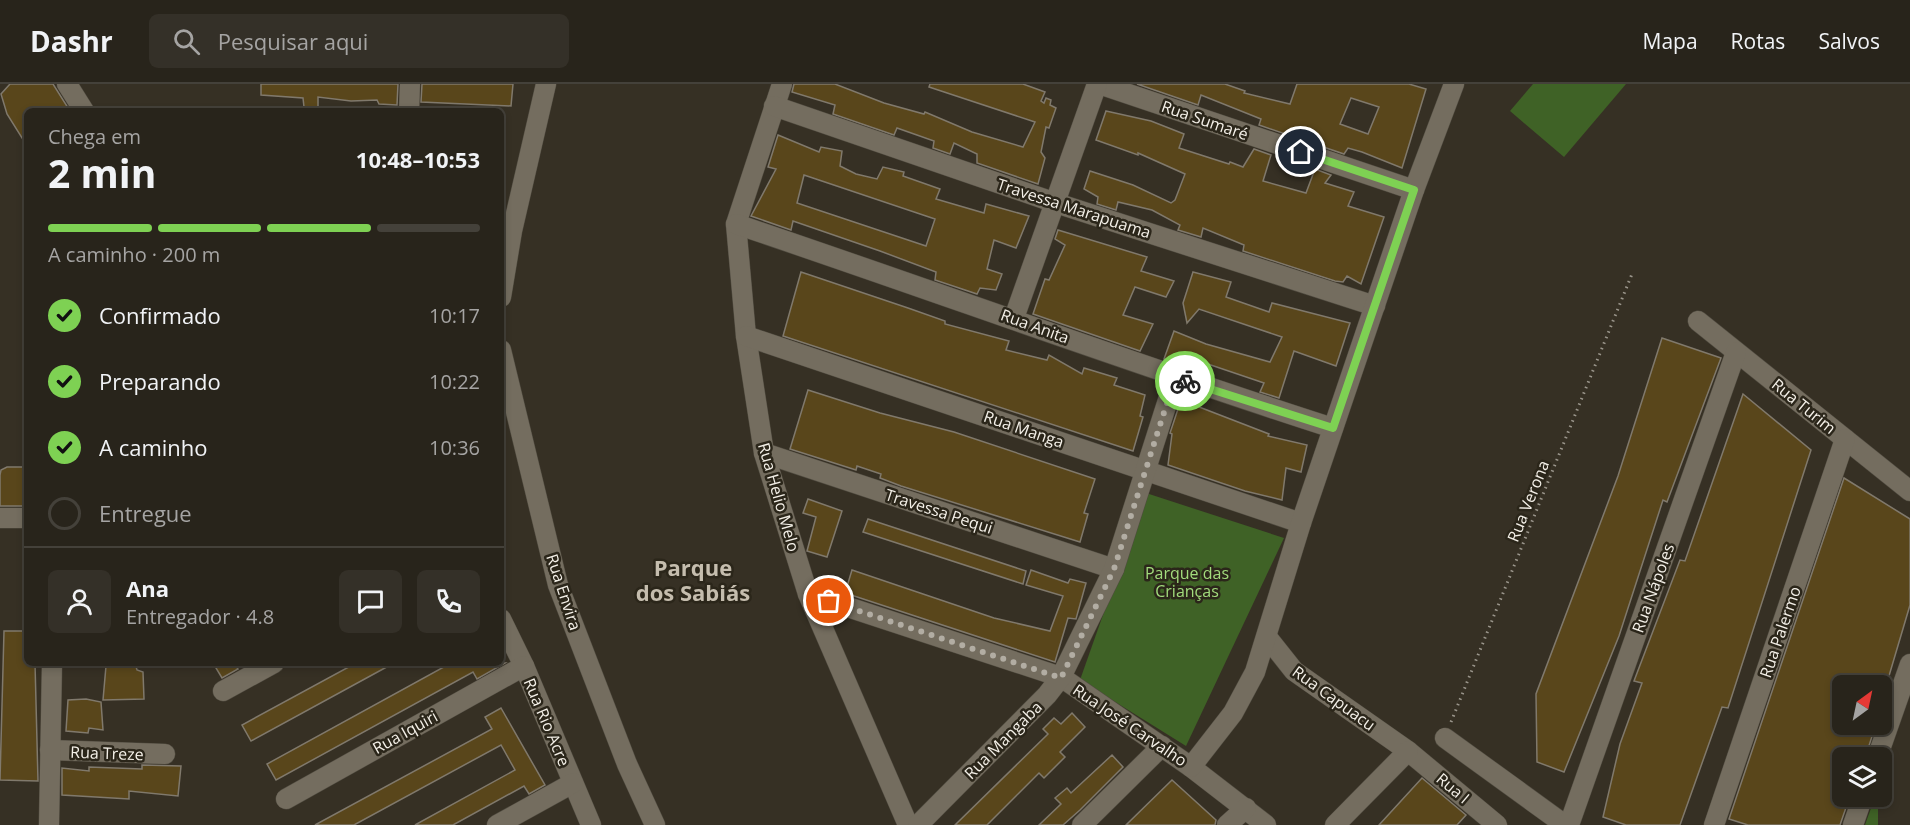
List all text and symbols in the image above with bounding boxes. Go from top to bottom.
search box [149,14,569,68]
text: Dashr [30,22,113,60]
icon: search [170,25,203,58]
text: Pesquisar aqui [218,26,368,56]
text: Mapa [1643,27,1698,55]
text: Rotas [1731,27,1785,55]
text: Salvos [1818,27,1880,55]
street label: Rua Sumaré [1159,95,1251,145]
text: Chega em [48,123,141,150]
pin [1275,126,1326,177]
icon: home [1284,135,1317,168]
text: 10:48–10:53 [356,144,480,174]
text: 2 min [48,146,156,199]
street label: Travessa Marapuama [994,173,1154,243]
text: A caminho · 200 m [48,241,220,268]
icon: check [48,299,81,332]
text: Confirmado [99,300,221,330]
text: 10:17 [429,302,480,329]
street label: Rua Anita [998,303,1072,349]
courier [1155,351,1215,411]
icon: check [48,365,81,398]
icon: bike [1169,365,1202,398]
text: Preparando [99,366,221,396]
text: 10:22 [429,368,480,395]
street label: Rua Turim [1767,373,1841,439]
street label: Rua Manga [981,405,1067,453]
icon: check [48,431,81,464]
text: A caminho [99,432,208,462]
text: 10:36 [429,434,480,461]
street label: Rua Helio Melo [753,440,805,554]
street label: Rua Verona [1502,457,1554,545]
street label: Travessa Pequi [882,483,996,539]
text: Entregue [99,498,192,528]
street label: Rua Nápoles [1627,540,1679,636]
street label: Rua Envira [541,551,587,633]
district label: Parque dos Sabiás [636,552,750,607]
park label: Parque das Crianças [1145,562,1229,602]
button: person [48,570,111,633]
button: chat [339,570,402,633]
button: phone [417,570,480,633]
text: Ana [126,573,169,603]
pin [803,575,854,626]
street label: Rua Palermo [1754,583,1806,681]
icon: bag [812,584,845,617]
text: Entregador · 4.8 [126,603,274,630]
street label: Rua Capuacu [1288,660,1380,736]
street label: Rua Rio Acre [519,675,575,769]
north arrow [1832,675,1892,735]
map controls [1832,675,1892,807]
street label: Rua José Carvalho [1069,679,1191,771]
street label: Rua Mangaba [959,696,1047,784]
street label: Rua Iquiri [368,705,442,759]
street label: Rua Treze [70,741,144,765]
button: layers [1832,747,1892,807]
street label: Rua I [1432,768,1474,808]

